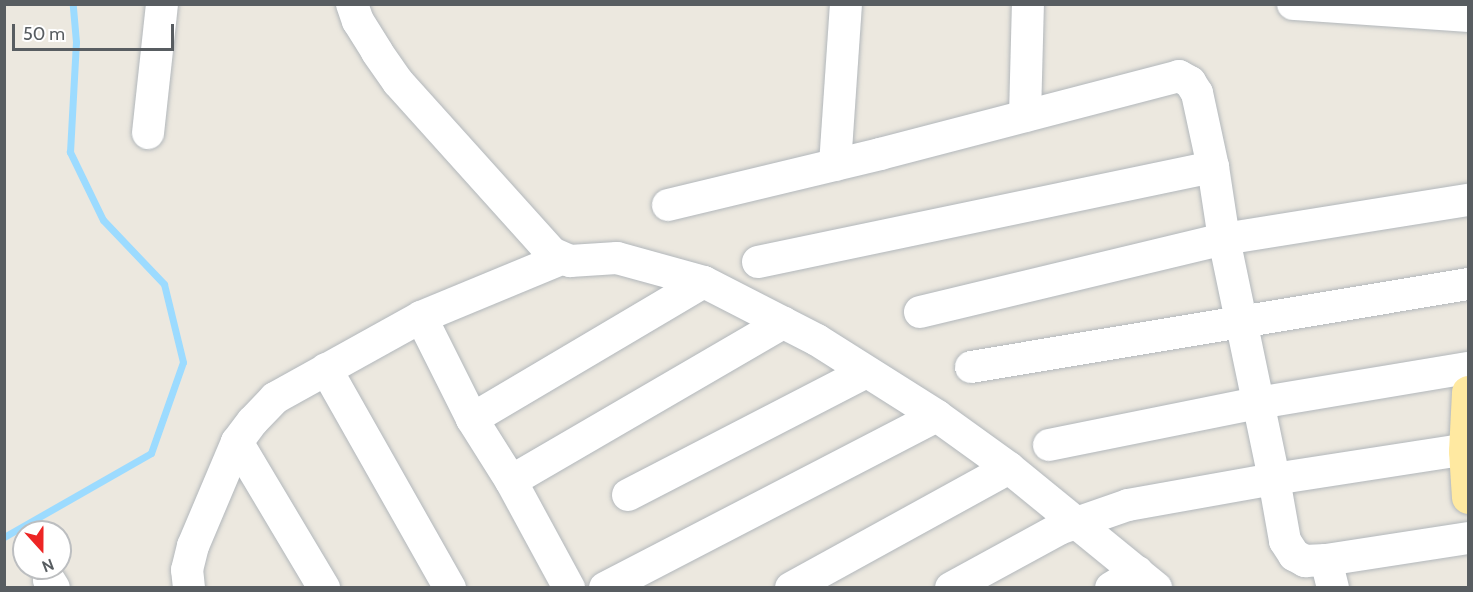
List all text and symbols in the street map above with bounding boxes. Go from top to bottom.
scale bar [15,12,177,50]
text: 50 m [23,23,65,45]
north arrow [12,520,72,580]
text: N [39,555,57,576]

